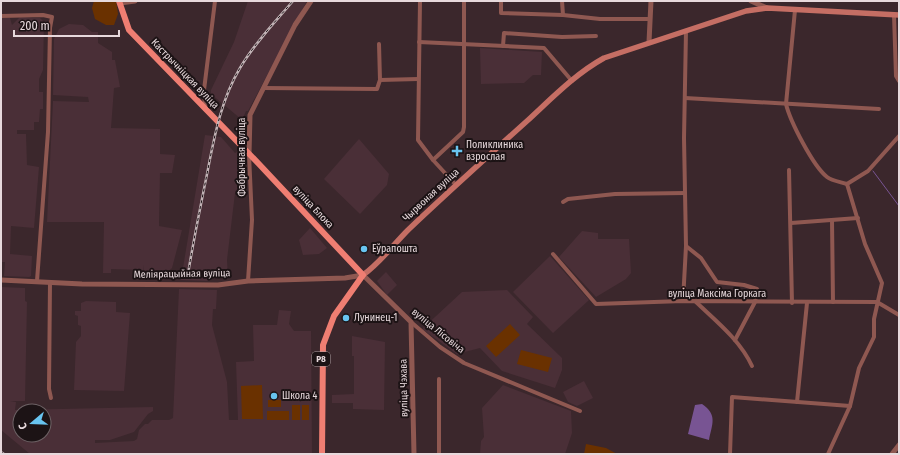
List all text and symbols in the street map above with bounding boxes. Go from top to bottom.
scale bar [14,12,119,38]
text: 200 m [20,19,50,33]
street label: Кастрычніцкая вуліца [149,36,222,111]
street label: Фабрычная вуліца [235,117,248,196]
place label: Поликлиника взрослая [466,139,523,163]
marker: Поликлиника взрослая [451,145,463,157]
street label: Чырвоная вуліца [400,165,462,224]
street label: вуліца Блока [290,182,337,231]
place label: Еўрапошта [372,243,417,255]
marker: Еўрапошта [359,244,369,254]
street label: Меліярацыйная вуліца [134,266,231,281]
street label: вуліца Максіма Горкага [668,287,766,300]
street label: вуліца Лісовіча [409,305,468,356]
place label: Лунинец-1 [354,312,397,324]
marker: Лунинец-1 [341,313,351,323]
road number: Р8 [312,352,330,366]
street label: вуліца Чэхава [396,359,411,417]
place label: Школа 4 [282,390,317,402]
marker: Школа 4 [269,391,279,401]
north arrow [12,403,52,443]
text: С [16,421,30,431]

